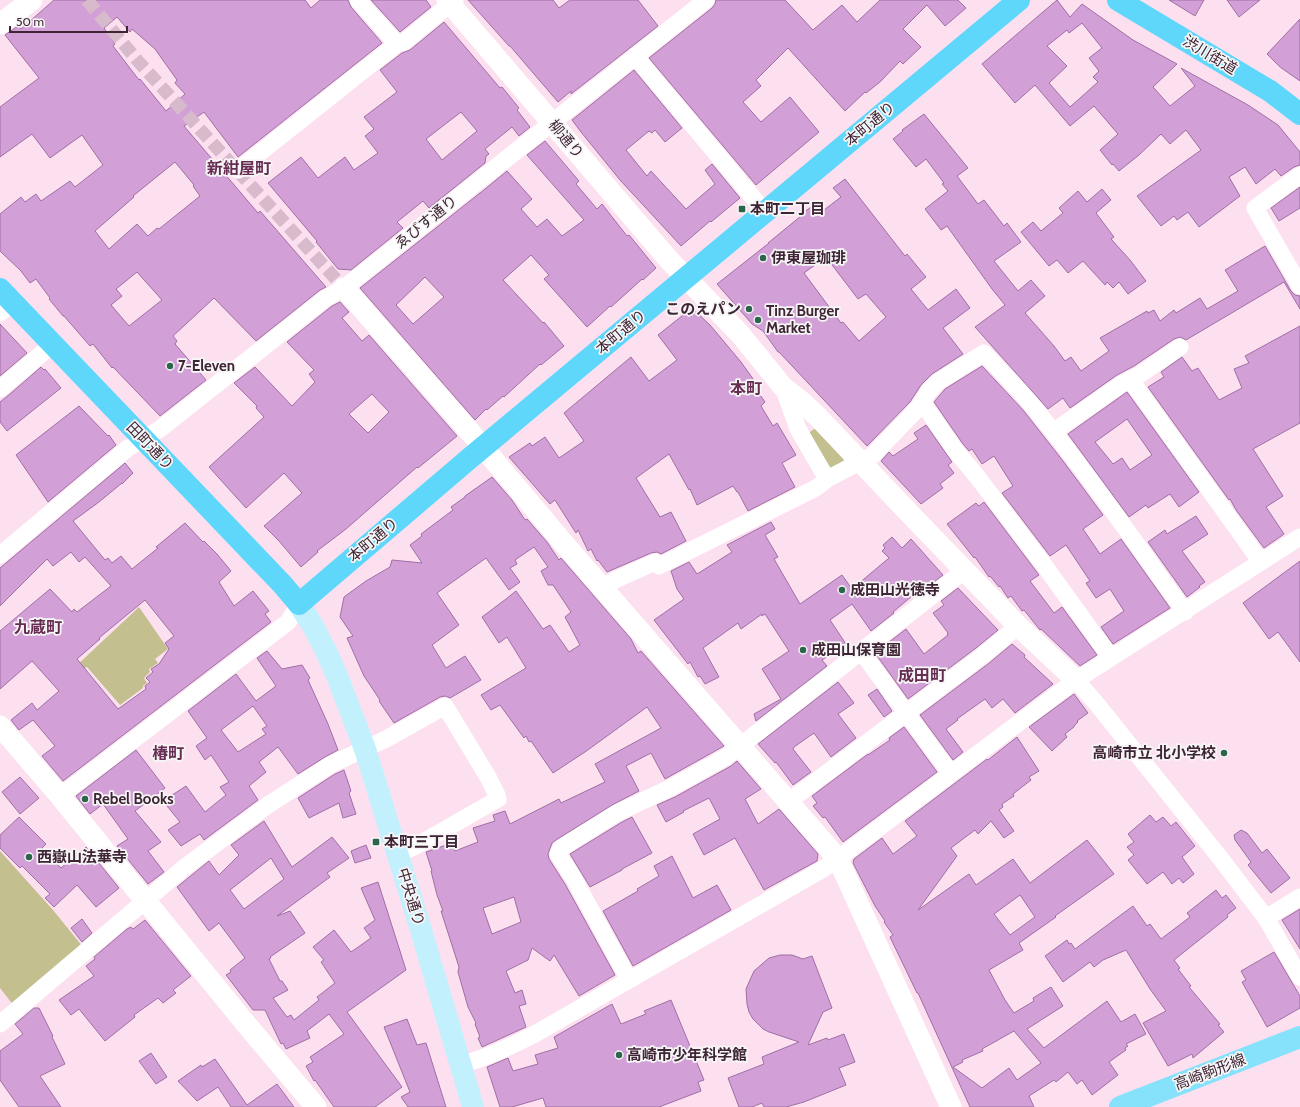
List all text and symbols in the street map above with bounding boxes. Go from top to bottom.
scale bar [10,8,127,34]
text: 50 m [16,14,44,29]
street label: 渋川街道 [1180,32,1240,78]
street label: 本町通り [841,98,899,150]
street label: 柳通り [545,116,587,162]
district label: 新紺屋町 [207,159,271,178]
street label: ゑびす通り [391,191,461,253]
place label: 本町二丁目 [750,200,825,218]
marker: 本町二丁目 [737,204,747,214]
place label: 伊東屋珈琲 [771,249,846,267]
marker: 伊東屋珈琲 [758,253,768,263]
place label: このえパン [665,300,741,318]
place label: Tinz Burger Market [766,302,839,337]
marker: このえパン [744,304,754,314]
street label: 本町通り [592,306,650,358]
marker: Tinz Burger Market [753,315,763,325]
place label: 7-Eleven [178,357,235,375]
marker: 7-Eleven [165,361,175,371]
district label: 本町 [730,379,762,398]
street label: 田町通り [123,418,177,474]
street label: 本町通り [344,514,402,566]
place label: 成田山光徳寺 [850,581,940,599]
marker: 成田山光徳寺 [837,585,847,595]
district label: 九蔵町 [14,618,62,637]
place label: 成田山保育園 [811,641,901,659]
marker: 成田山保育園 [798,645,808,655]
district label: 成田町 [898,666,946,685]
district label: 椿町 [152,744,184,763]
place label: 高崎市立 北小学校 [1093,744,1216,762]
marker: 高崎市立 北小学校 [1219,748,1229,758]
place label: Rebel Books [93,790,174,808]
marker: Rebel Books [80,794,90,804]
place label: 本町三丁目 [384,833,459,851]
marker: 本町三丁目 [371,837,381,847]
place label: 西嶽山法華寺 [37,848,127,866]
marker: 西嶽山法華寺 [24,852,34,862]
street label: 中央通り [394,866,428,928]
place label: 高崎市少年科学館 [627,1046,747,1064]
marker: 高崎市少年科学館 [614,1050,624,1060]
street label: 高崎駒形線 [1172,1050,1248,1094]

